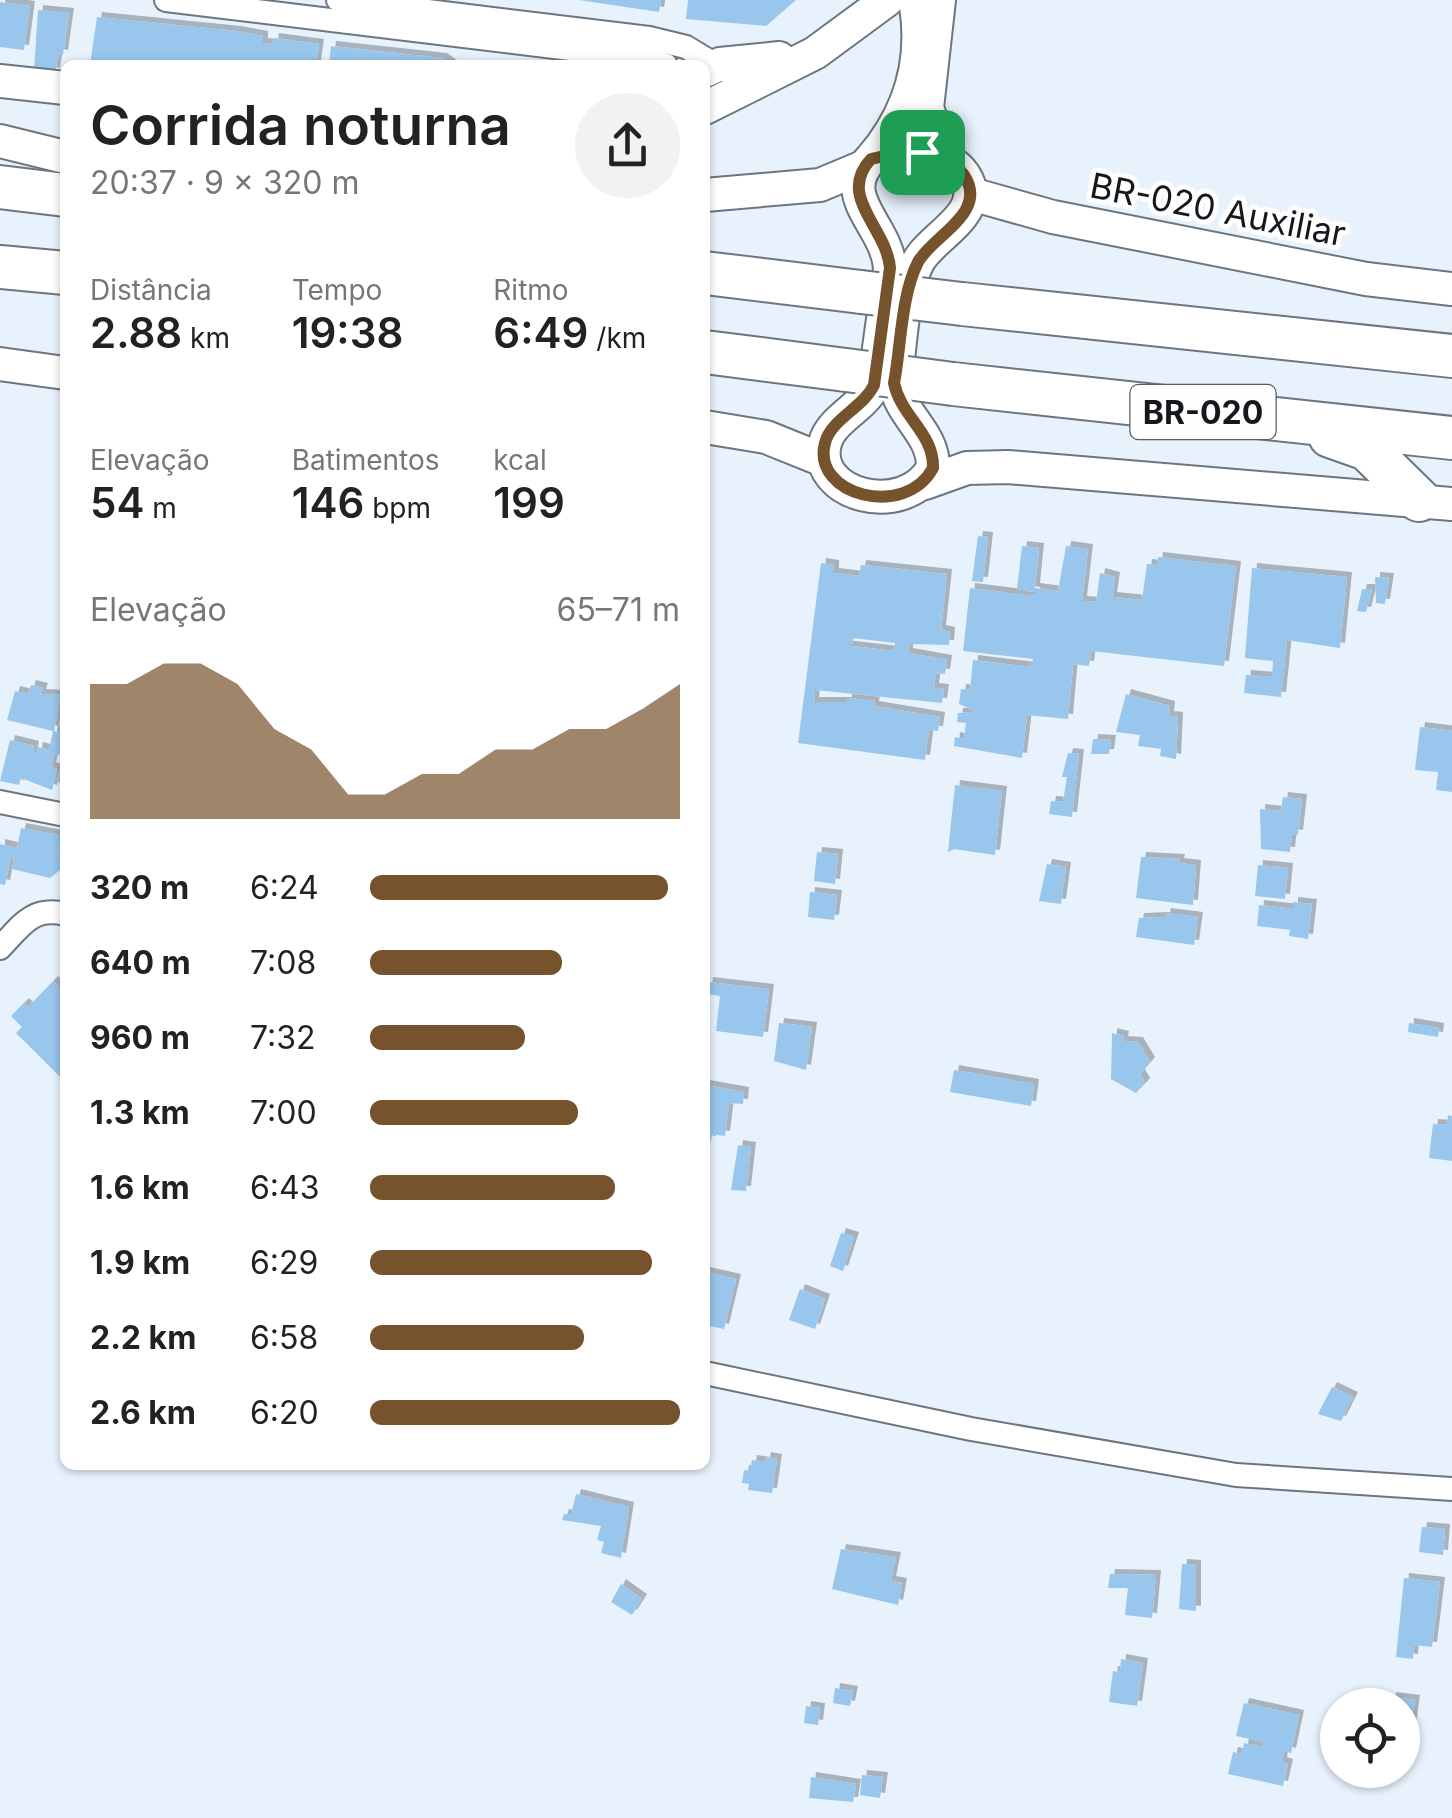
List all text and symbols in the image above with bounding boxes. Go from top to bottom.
text: Corrida noturna [90,92,511,158]
button: share [575,93,680,198]
pin [880,110,965,195]
icon: arrive [895,125,950,180]
text: 20:37 · 9 × 320 m [90,163,360,202]
street label: BR-020 Auxiliar [1087,164,1349,254]
text: Distância [90,273,212,307]
text: Tempo [292,273,382,307]
text: Ritmo [493,273,569,307]
text: 2.88 [90,307,182,358]
text: 19:38 [292,307,403,358]
text: 6:49 [493,307,588,358]
text: km [182,321,230,355]
text: /km [588,321,646,355]
road number: BR-020 [1130,385,1276,439]
text: Elevação [90,443,210,477]
text: Batimentos [292,443,440,477]
text: kcal [493,443,547,477]
text: 54 [90,477,144,528]
text: 146 [292,477,364,528]
text: 199 [493,477,565,528]
text: m [144,491,177,525]
text: bpm [364,491,431,525]
text: Elevação [90,590,227,629]
text: 65–71 m [557,590,680,629]
text: 320 m [90,868,189,907]
text: 6:24 [250,868,319,907]
text: 640 m [90,943,191,982]
text: 7:08 [250,943,316,982]
text: 960 m [90,1018,190,1057]
text: 7:32 [250,1018,316,1057]
text: 1.3 km [90,1093,190,1132]
text: 7:00 [250,1093,317,1132]
text: 1.6 km [90,1168,190,1207]
text: 6:43 [250,1168,320,1207]
text: 1.9 km [90,1243,190,1282]
text: 6:29 [250,1243,318,1282]
text: 2.2 km [90,1318,196,1357]
text: 6:58 [250,1318,318,1357]
text: 2.6 km [90,1393,196,1432]
text: 6:20 [250,1393,319,1432]
map controls [1320,1688,1420,1788]
button: locate [1320,1688,1420,1788]

